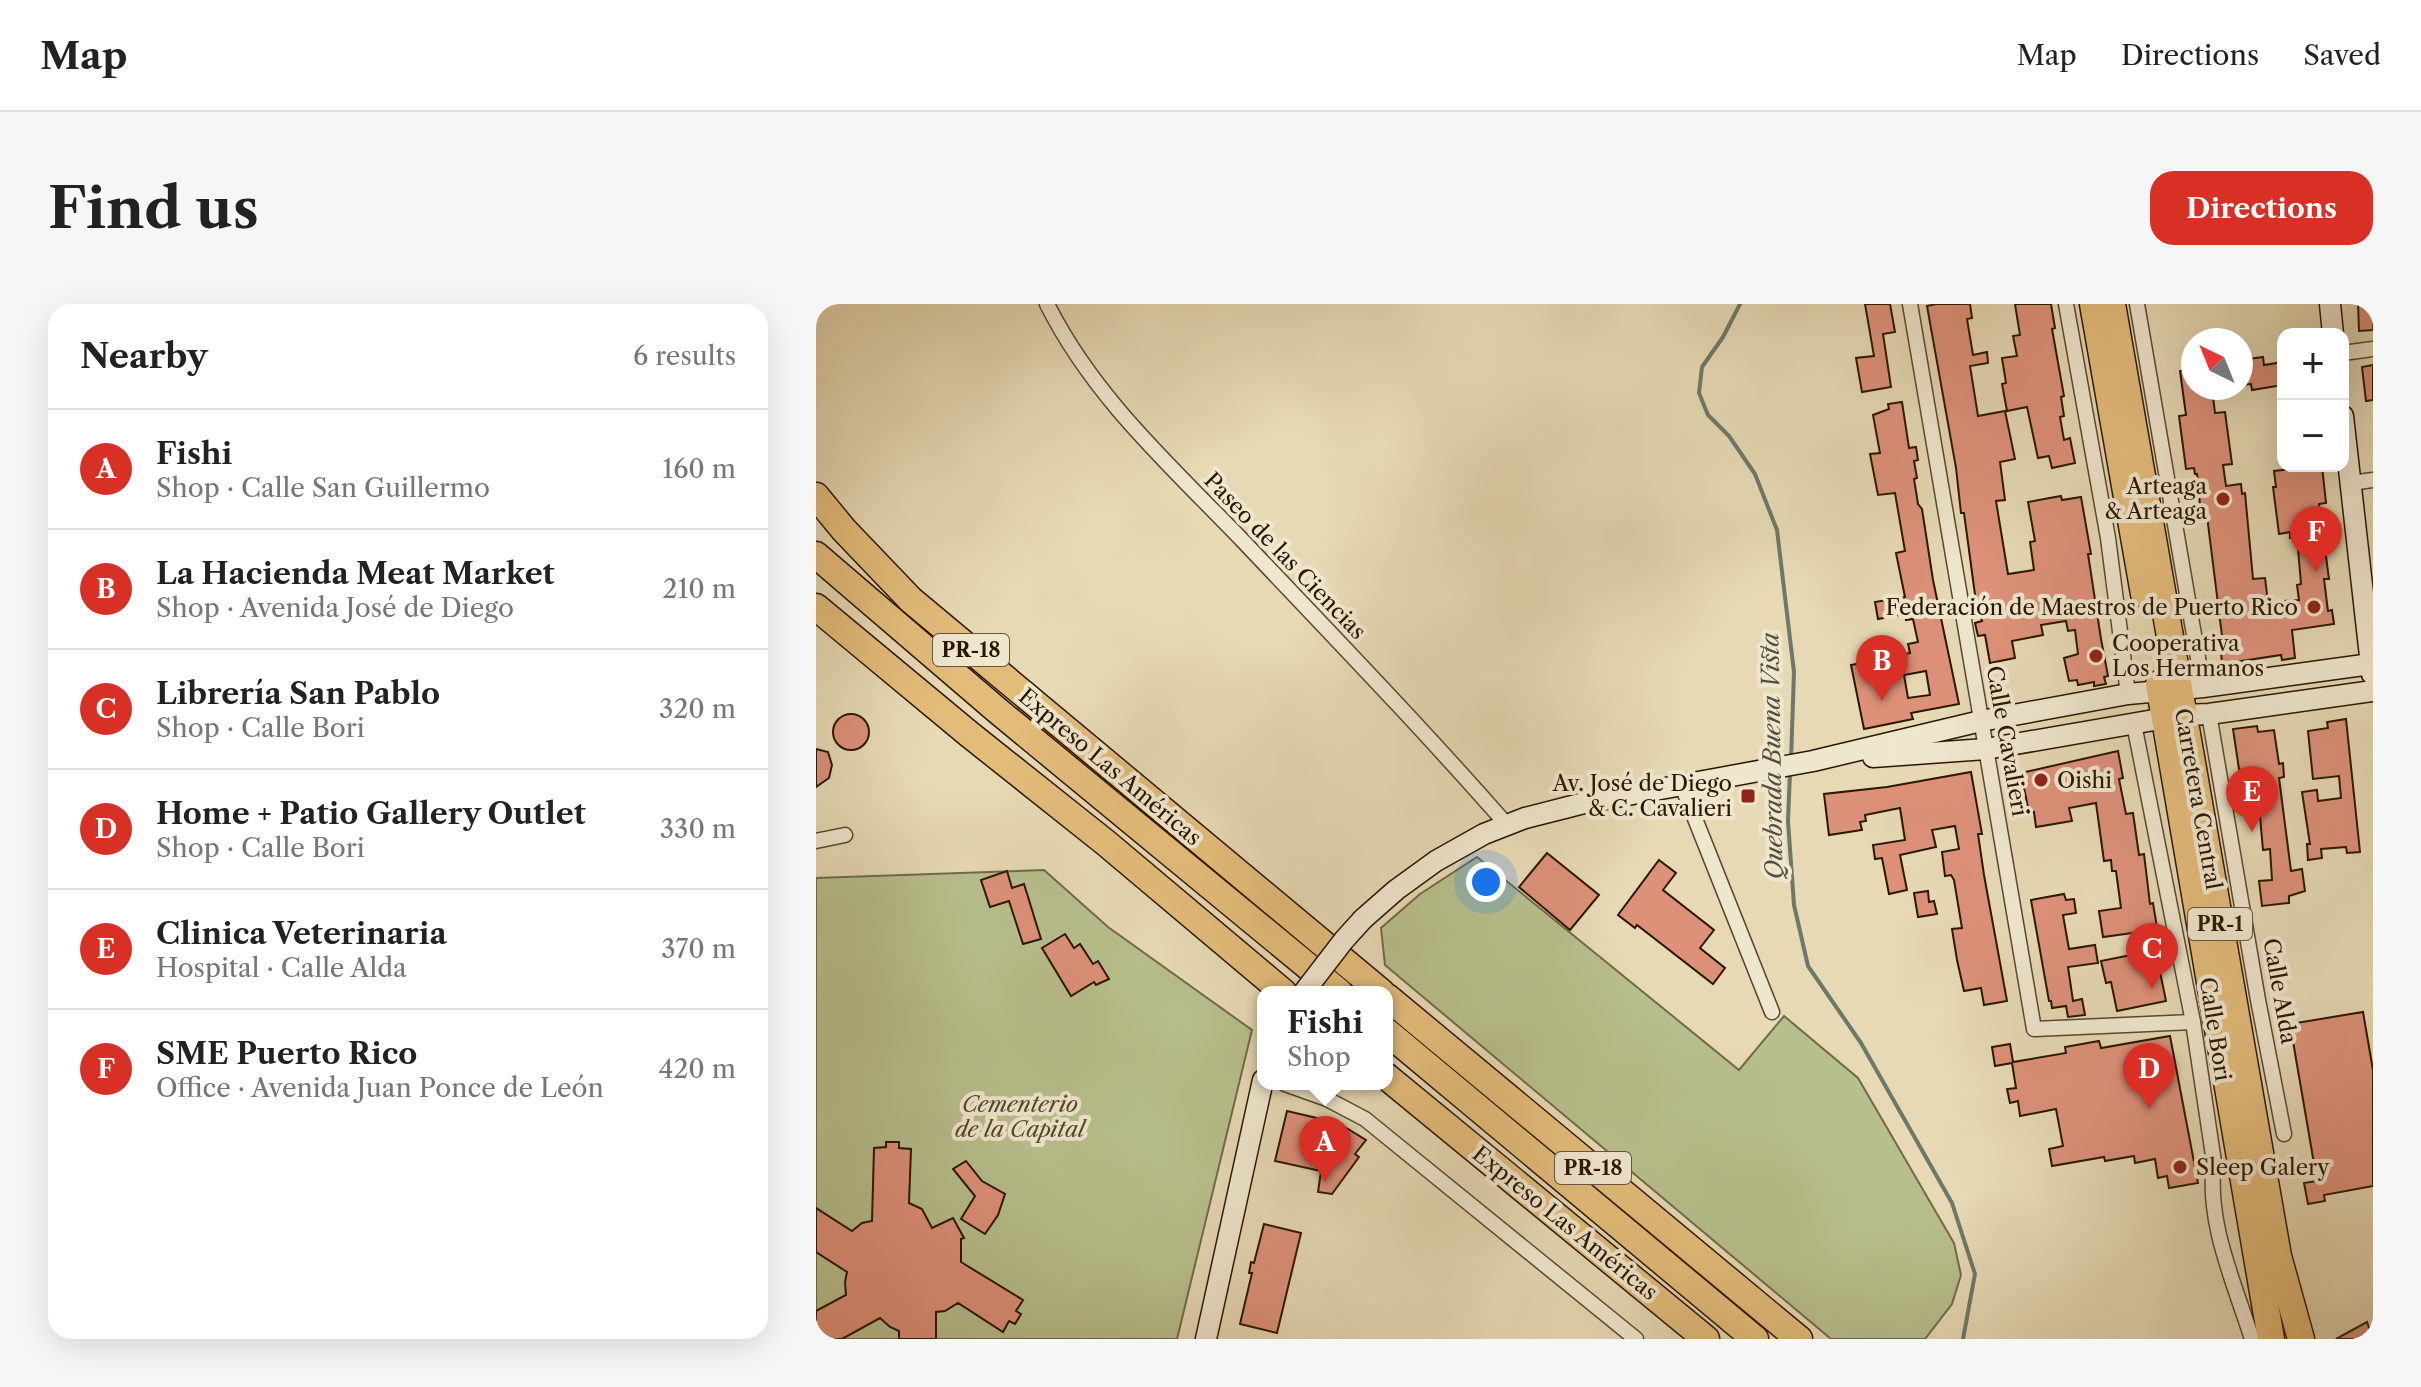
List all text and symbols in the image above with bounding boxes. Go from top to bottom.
text: Map [40,32,128,79]
text: Map [2017,38,2077,72]
text: Directions [2121,38,2259,72]
text: Saved [2303,38,2381,72]
button: Directions [2150,171,2373,245]
text: Find us [48,174,259,243]
north arrow [2181,328,2253,400]
map controls [2277,328,2349,472]
button: + [2277,328,2349,400]
text: Nearby [80,335,208,377]
text: 6 results [633,340,736,372]
button: − [2277,400,2349,472]
text: Fishi [156,435,232,472]
text: A [96,453,116,485]
text: 160 m [662,453,736,485]
street label: Paseo de las Ciencias [1198,467,1372,645]
text: Shop · Calle San Guillermo [156,472,490,504]
place label: Arteaga & Arteaga [2104,473,2207,525]
marker: Arteaga & Arteaga [2214,490,2232,508]
pin: F [2290,506,2342,572]
text: La Hacienda Meat Market [156,555,555,592]
text: B [96,573,116,605]
text: 210 m [663,573,736,605]
text: Shop · Avenida José de Diego [156,592,514,624]
place label: Federación de Maestros de Puerto Rico [1886,594,2298,621]
marker: Federación de Maestros de Puerto Rico [2305,598,2323,616]
place label: Cooperativa Los Hermanos [2112,630,2264,682]
water label: Quebrada Buena Vista [1755,632,1789,880]
road number: PR-18 [933,634,1009,666]
pin: B [1856,635,1908,701]
marker: Cooperativa Los Hermanos [2087,647,2105,665]
street label: Calle Cavalieri [1980,664,2034,819]
text: Librería San Pablo [156,675,440,712]
street label: Expreso Las Américas [1013,683,1207,851]
text: C [96,693,116,725]
text: 320 m [659,693,736,725]
street label: Carretera Central [2169,706,2227,892]
text: Shop · Calle Bori [156,712,365,744]
pin: E [2226,766,2278,832]
place label: Oishi [2057,767,2112,794]
place label: Av. José de Diego & C. Cavalieri [1552,770,1732,822]
marker: Oishi [2032,771,2050,789]
marker: Av. José de Diego & C. Cavalieri [1739,787,1757,805]
text: Home + Patio Gallery Outlet [156,795,586,832]
text: D [95,813,117,845]
text: 330 m [660,813,736,845]
text: Shop · Calle Bori [156,832,365,864]
your location [1466,862,1506,902]
road number: PR-1 [2188,908,2252,940]
text: Clinica Veterinaria [156,915,447,952]
pin: C [2126,923,2178,989]
text: E [97,933,115,965]
text: 370 m [661,933,736,965]
street label: Calle Alda [2257,936,2303,1046]
text: Hospital · Calle Alda [156,952,407,984]
street label: Calle Bori [2193,975,2237,1083]
popup [1257,986,1393,1090]
text: Fishi [1287,1004,1363,1041]
text: SME Puerto Rico [156,1035,417,1072]
text: Shop [1287,1041,1351,1073]
pin: D [2123,1043,2175,1109]
text: F [97,1053,115,1085]
text: 420 m [658,1053,736,1085]
text: Office · Avenida Juan Ponce de León [156,1072,604,1104]
park label: Cementerio de la Capital [955,1091,1088,1143]
pin: A [1299,1116,1351,1182]
street label: Expreso Las Américas [1467,1140,1663,1306]
road number: PR-18 [1555,1152,1631,1184]
place label: Sleep Galery [2196,1154,2330,1181]
marker: Sleep Galery [2171,1158,2189,1176]

